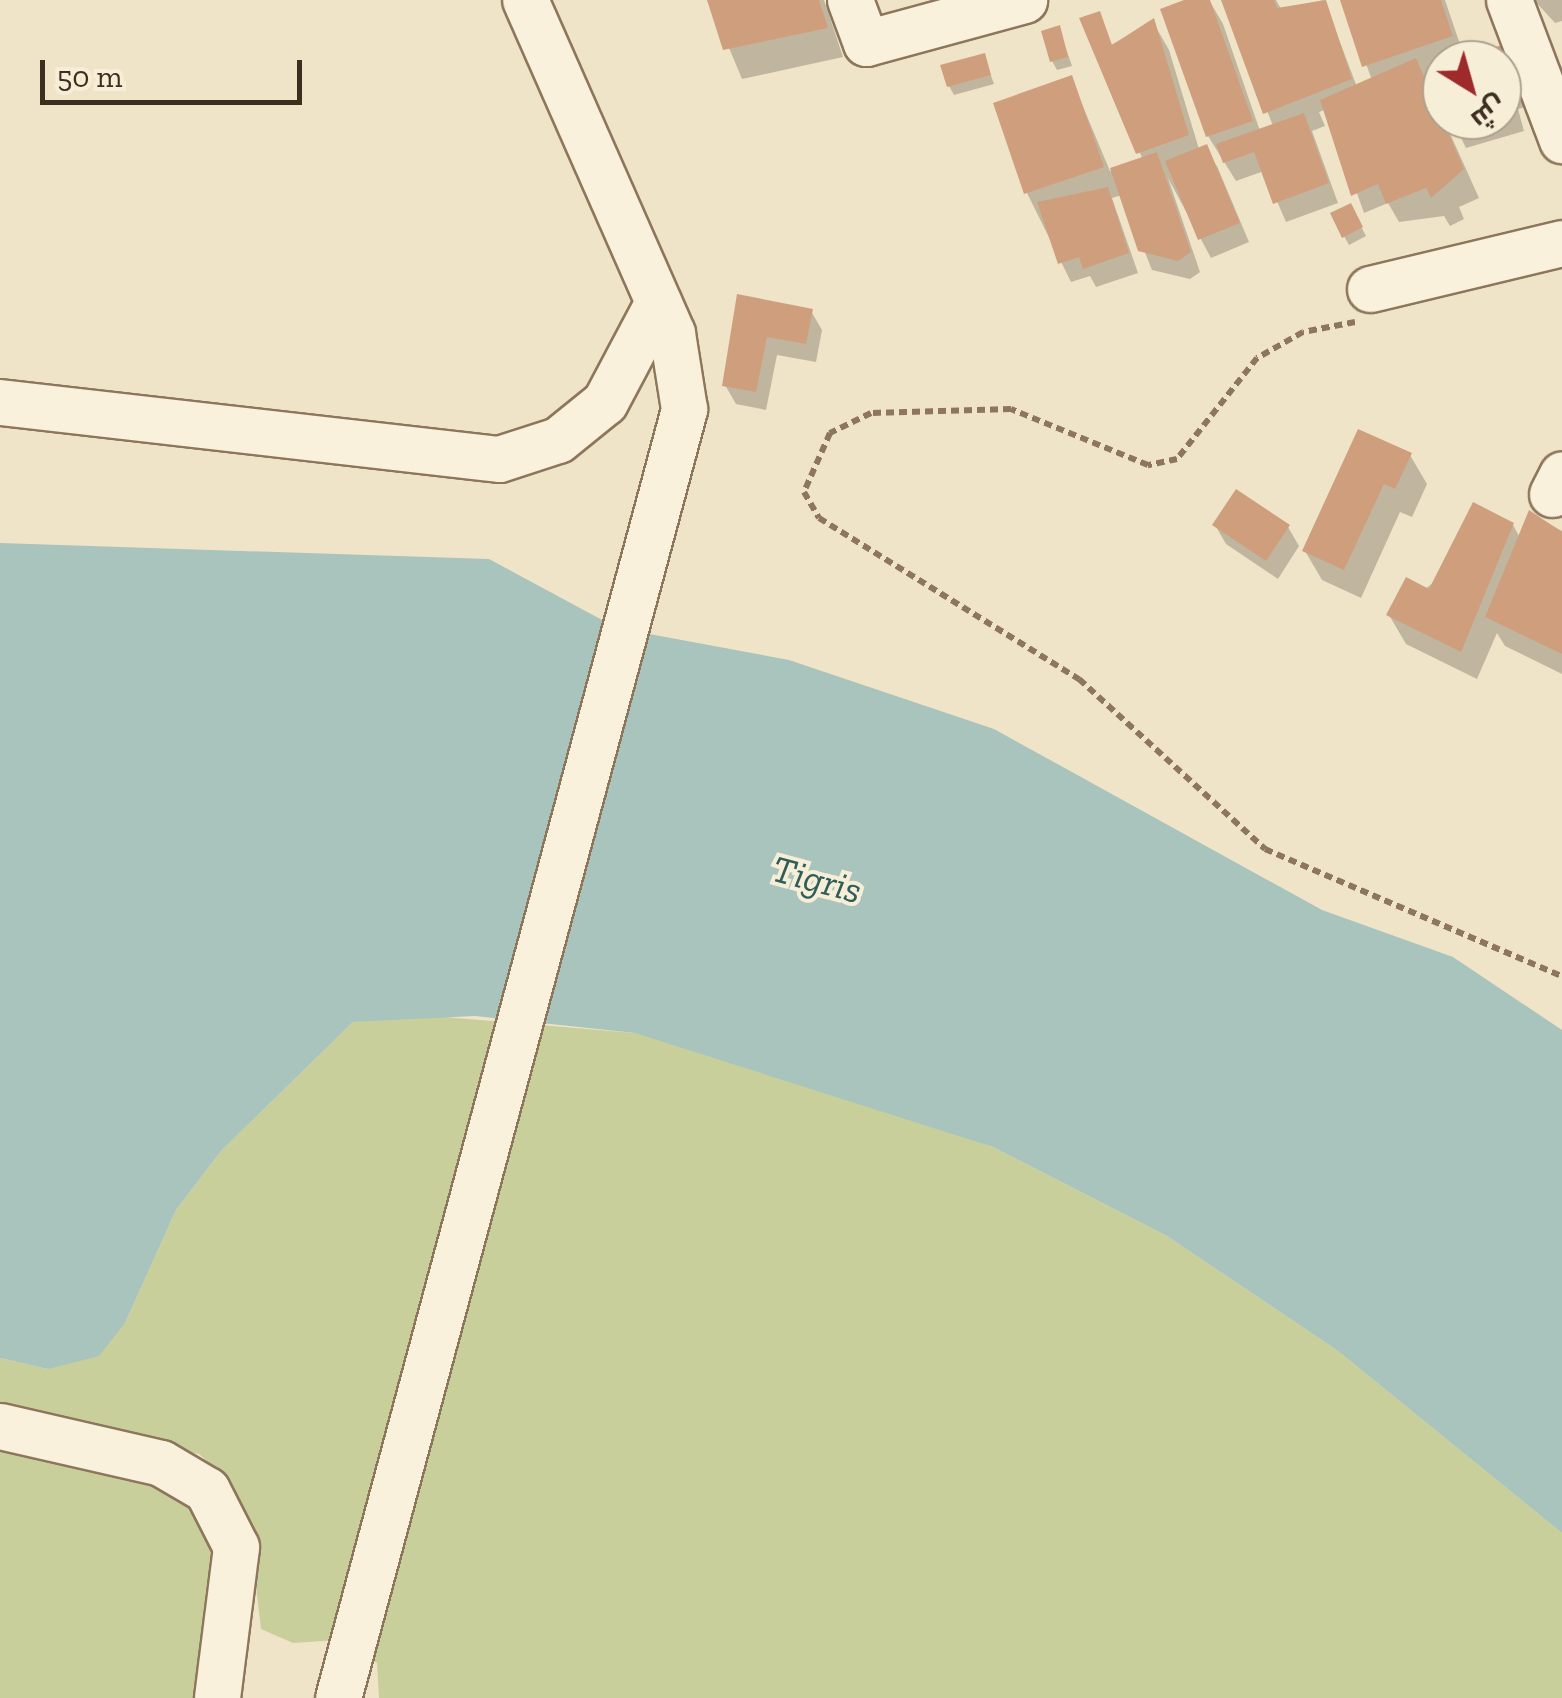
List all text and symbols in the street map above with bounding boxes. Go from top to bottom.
scale bar [45,40,308,102]
north arrow [1422,40,1522,140]
text: 50 m [57,59,122,95]
text: ش [1465,89,1513,137]
water label: Tigris [767,846,867,914]

